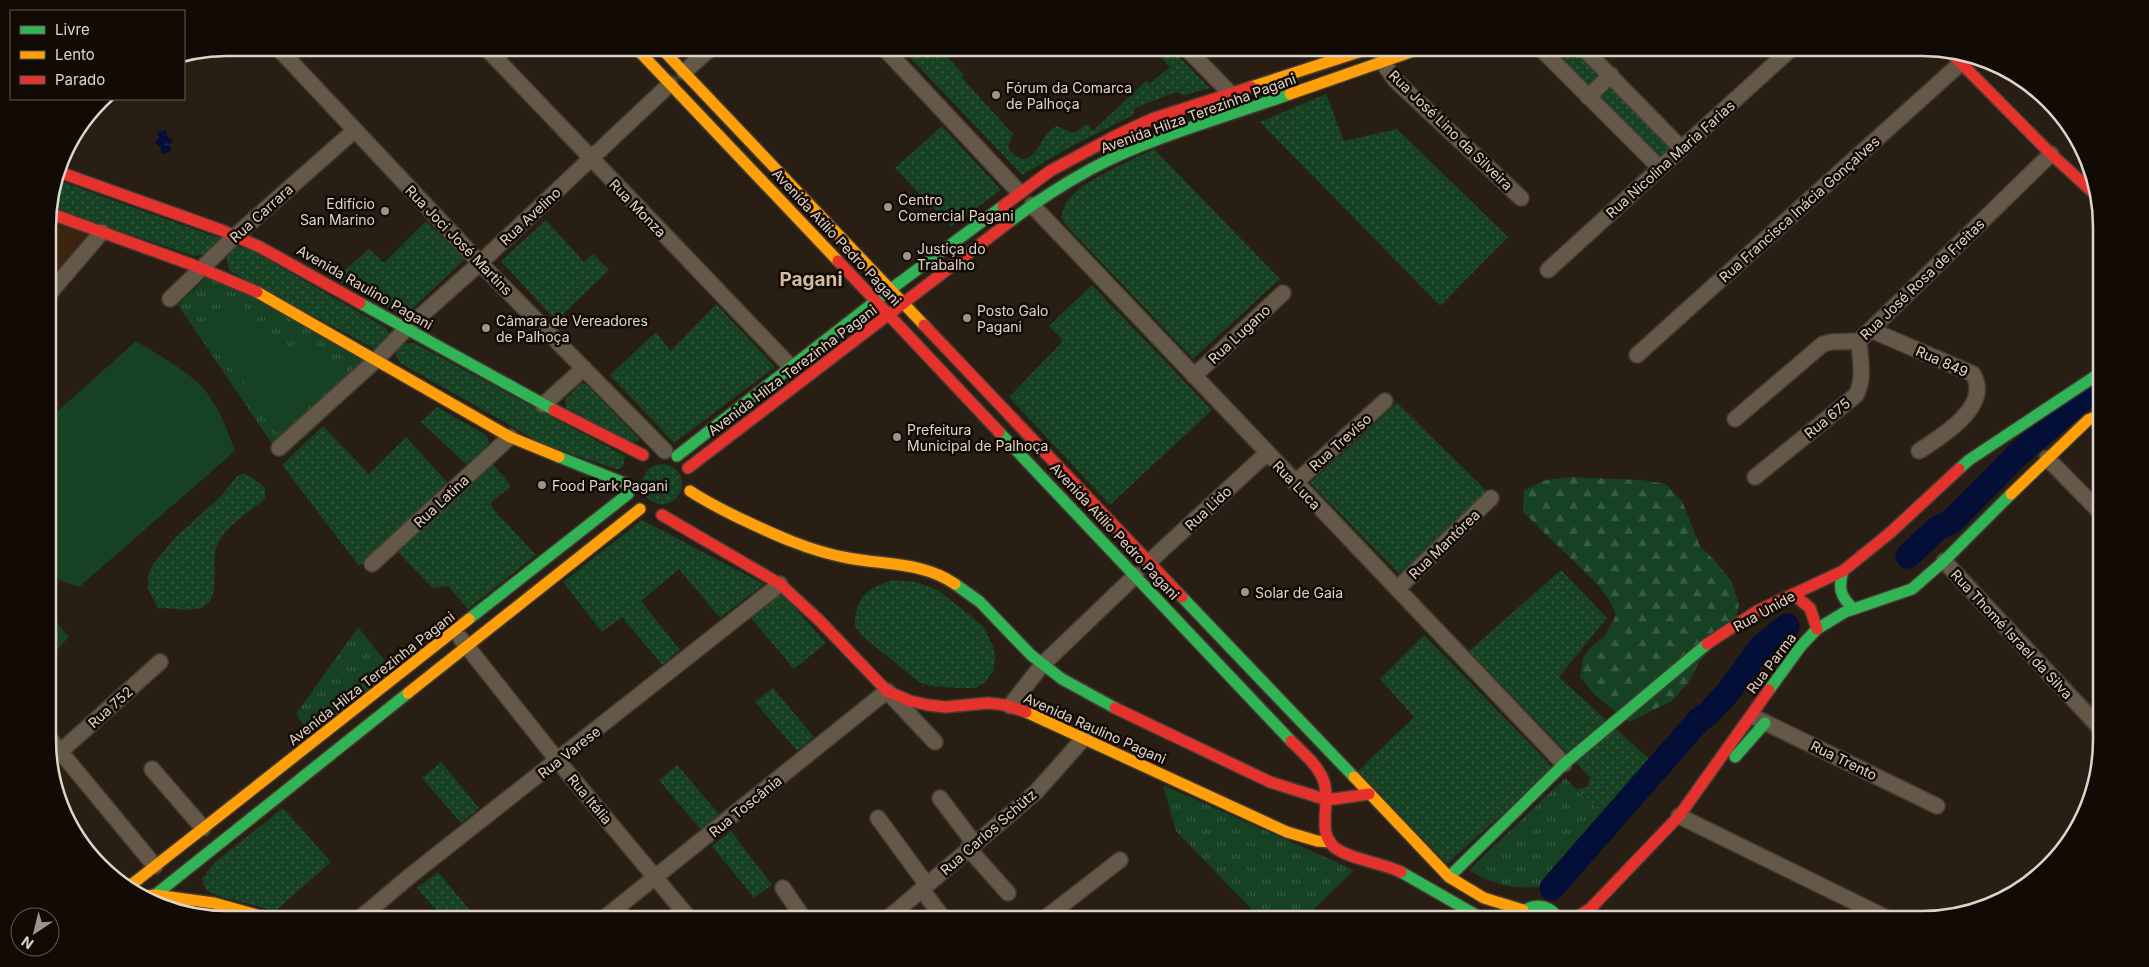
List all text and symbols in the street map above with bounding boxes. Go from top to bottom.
legend [10,10,185,100]
text: Livre [55,20,90,39]
text: Lento [55,45,95,64]
street label: Rua José Lino da Silveira [1386,66,1516,194]
text: Parado [55,70,105,89]
street label: Avenida Hilza Terezinha Pagani [1098,70,1298,156]
place label: Fórum da Comarca de Palhoça [1006,79,1132,112]
marker: Fórum da Comarca de Palhoça [990,89,1002,101]
street label: Rua Nicolina Maria Farias [1602,97,1738,221]
street label: Rua Francisca Inácia Gonçalves [1715,132,1883,286]
street label: Avenida Atílio Pedro Pagani [769,165,905,309]
street label: Rua Monza [606,175,670,241]
street label: Rua Carrara [226,180,296,246]
street label: Rua Joci José Martins [402,181,516,299]
street label: Rua Avelino [496,184,564,248]
place label: Centro Comercial Pagani [898,191,1014,224]
place label: Edifício San Marino [300,195,375,228]
marker: Centro Comercial Pagani [882,201,894,213]
marker: Edifício San Marino [379,205,391,217]
street label: Rua José Rosa de Freitas [1856,215,1988,343]
place label: Justiça do Trabalho [917,240,986,273]
street label: Avenida Raulino Pagani [294,241,436,333]
marker: Justiça do Trabalho [901,250,913,262]
district label: Pagani [779,268,843,290]
street label: Avenida Hilza Terezinha Pagani [704,301,880,439]
street label: Rua Lugano [1205,301,1273,367]
place label: Posto Galo Pagani [977,302,1049,335]
place label: Câmara de Vereadores de Palhoça [496,312,648,345]
marker: Posto Galo Pagani [961,312,973,324]
marker: Câmara de Vereadores de Palhoça [480,322,492,334]
street label: Rua 849 [1913,342,1971,380]
street label: Rua 675 [1801,394,1853,442]
street label: Rua Treviso [1306,410,1374,474]
place label: Prefeitura Municipal de Palhoça [907,421,1048,454]
marker: Prefeitura Municipal de Palhoça [891,431,903,443]
street label: Rua Luca [1270,457,1324,513]
street label: Avenida Atílio Pedro Pagani [1047,459,1183,603]
street label: Rua Latina [410,471,472,531]
place label: Food Park Pagani [552,477,668,494]
marker: Food Park Pagani [536,479,548,491]
street label: Rua Lido [1181,482,1235,534]
street label: Rua Mantórea [1405,506,1483,582]
street label: Rua Thomé Israel da Silva [1948,566,2076,702]
place label: Solar de Gaia [1255,584,1343,601]
marker: Solar de Gaia [1239,586,1251,598]
street label: Rua Unide [1730,587,1798,635]
street label: Avenida Hilza Terezinha Pagani [284,608,458,748]
street label: Rua Parma [1743,629,1799,697]
street label: Rua 752 [84,683,136,731]
street label: Avenida Raulino Pagani [1021,689,1169,767]
street label: Rua Varese [534,722,604,782]
street label: Rua Trento [1808,737,1880,783]
street label: Rua Itália [564,770,616,828]
street label: Rua Toscânia [705,772,785,840]
street label: Rua Carlos Schütz [937,786,1039,878]
north arrow [10,907,60,957]
text: N [18,933,37,953]

